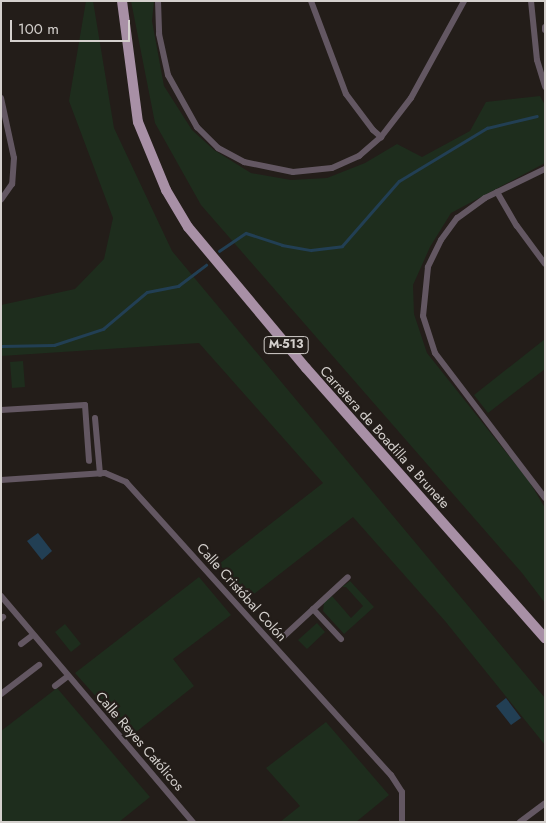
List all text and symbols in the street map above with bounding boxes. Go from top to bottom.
scale bar [12,10,132,42]
text: 100 m [18,18,59,40]
road number: M-513 [264,336,308,354]
street label: Carretera de Boadilla a Brunete [317,362,453,512]
street label: Calle Cristóbal Colón [193,539,291,645]
street label: Calle Reyes Católicos [92,688,188,794]

